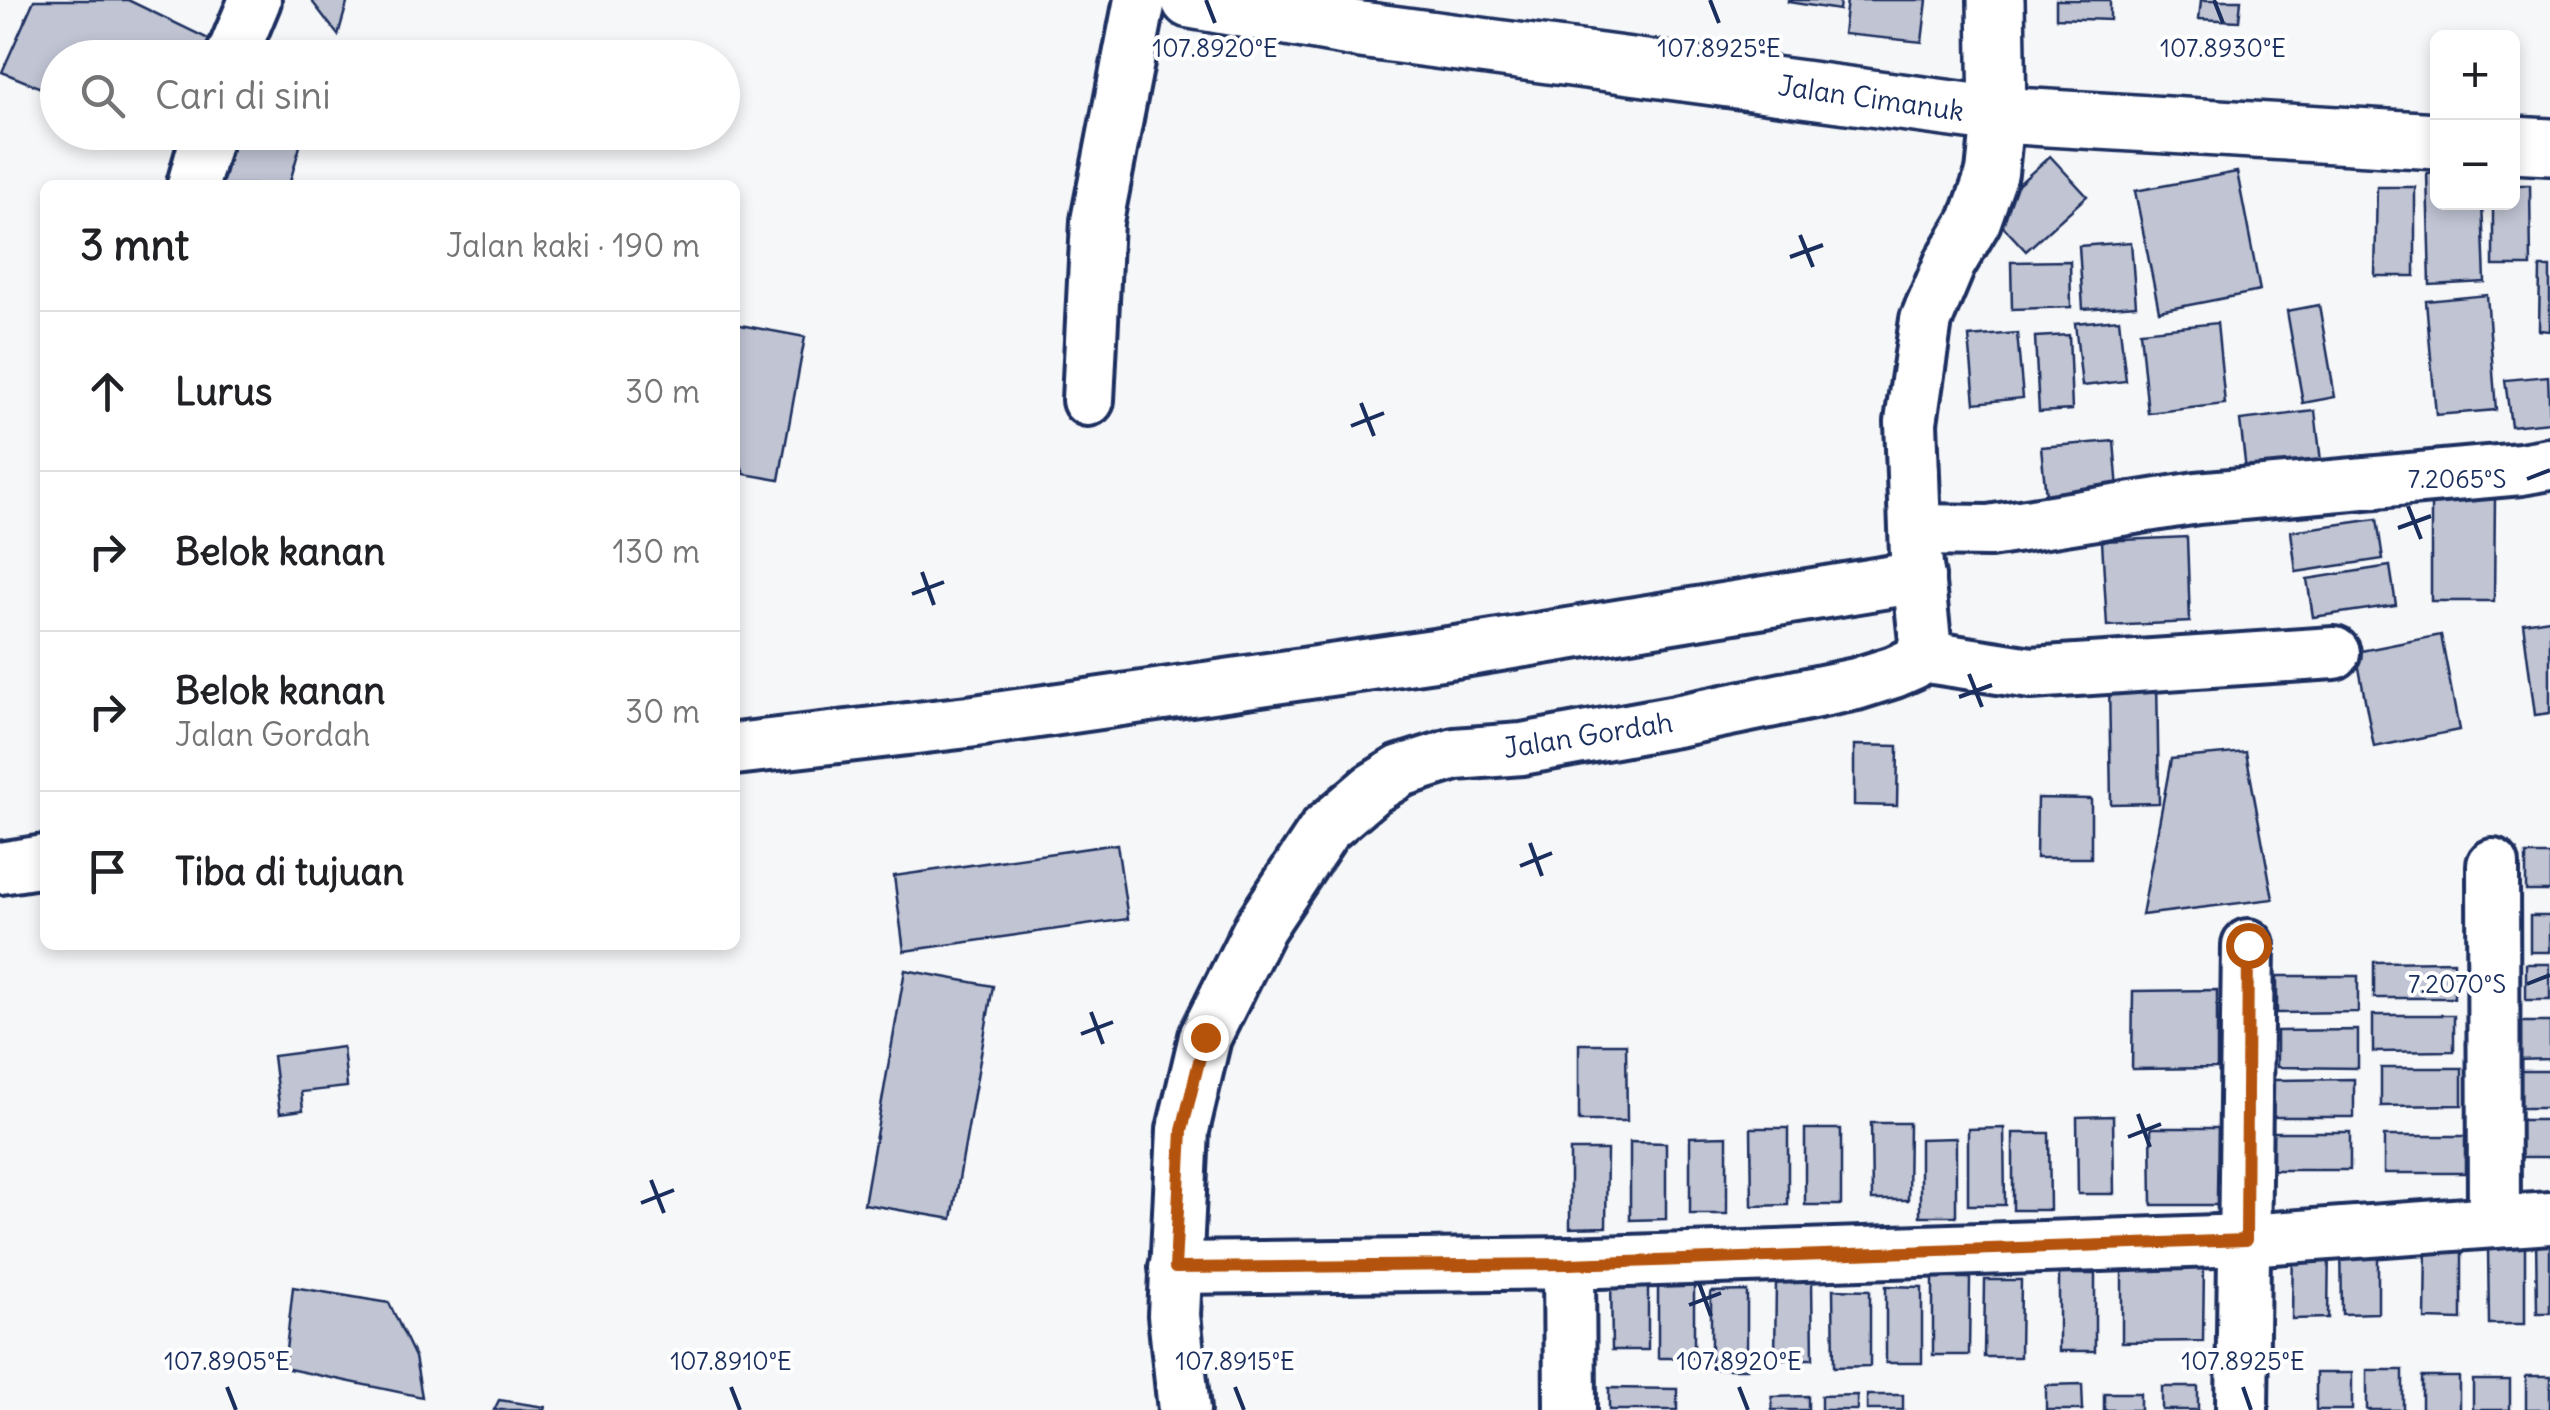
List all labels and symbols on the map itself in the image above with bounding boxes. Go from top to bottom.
text: 107.8920°E [1152,32,1278,64]
text: 107.8925°E [1657,32,1781,64]
text: 107.8930°E [2160,32,2286,64]
street label: Jalan Cimanuk [1776,67,1966,129]
text: 7.2065°S [2408,463,2506,495]
street label: Jalan Gordah [1501,704,1675,766]
route start [2226,923,2272,969]
text: 7.2070°S [2408,968,2506,1000]
route end [1183,1015,1229,1061]
text: 107.8905°E [164,1345,290,1377]
text: 107.8910°E [670,1345,792,1377]
text: 107.8915°E [1175,1345,1295,1377]
text: 107.8920°E [1676,1345,1802,1377]
text: 107.8925°E [2181,1345,2305,1377]

